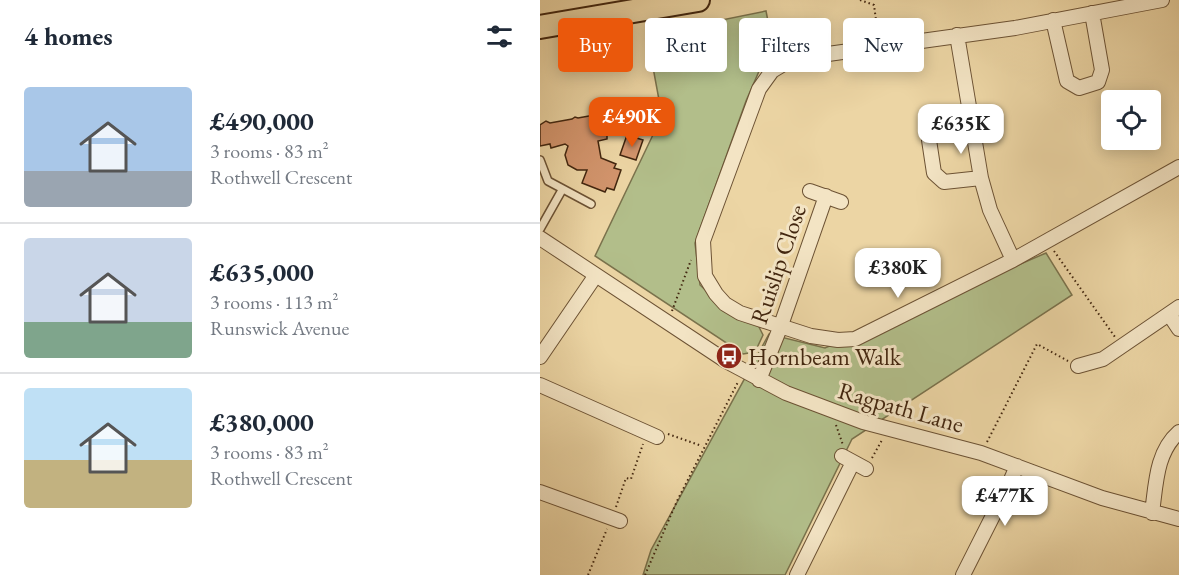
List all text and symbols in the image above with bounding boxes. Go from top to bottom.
chip: Buy [558,18,633,72]
chip: Rent [645,18,727,72]
chip: Filters [739,18,831,72]
chip: New [843,18,924,72]
text: 4 homes [24,19,113,53]
icon: filters [483,20,516,53]
map controls [1101,90,1161,150]
button: locate [1101,90,1161,150]
pin: £490K [590,97,674,148]
text: £490K [603,103,661,129]
text: £490,000 [210,104,314,138]
pin: £635K [919,104,1003,155]
text: £635K [932,110,990,136]
icon: home [72,111,144,183]
text: 3 rooms · 83 m² [210,138,329,164]
text: Rothwell Crescent [210,164,352,190]
street label: Ruislip Close [743,200,813,328]
pin: £380K [856,248,940,299]
text: £380K [869,254,927,280]
text: £635,000 [210,255,314,289]
icon: home [72,262,144,334]
text: 3 rooms · 113 m² [210,289,338,315]
text: Runswick Avenue [210,315,349,341]
bus stop icon: Hornbeam Walk [714,341,744,371]
place label: Hornbeam Walk [748,341,902,372]
street label: Ragpath Lane [835,374,967,440]
text: £380,000 [210,405,314,439]
icon: home [72,412,144,484]
text: 3 rooms · 83 m² [210,439,329,465]
text: Rothwell Crescent [210,465,352,491]
pin: £477K [963,476,1047,527]
text: £477K [976,482,1034,508]

